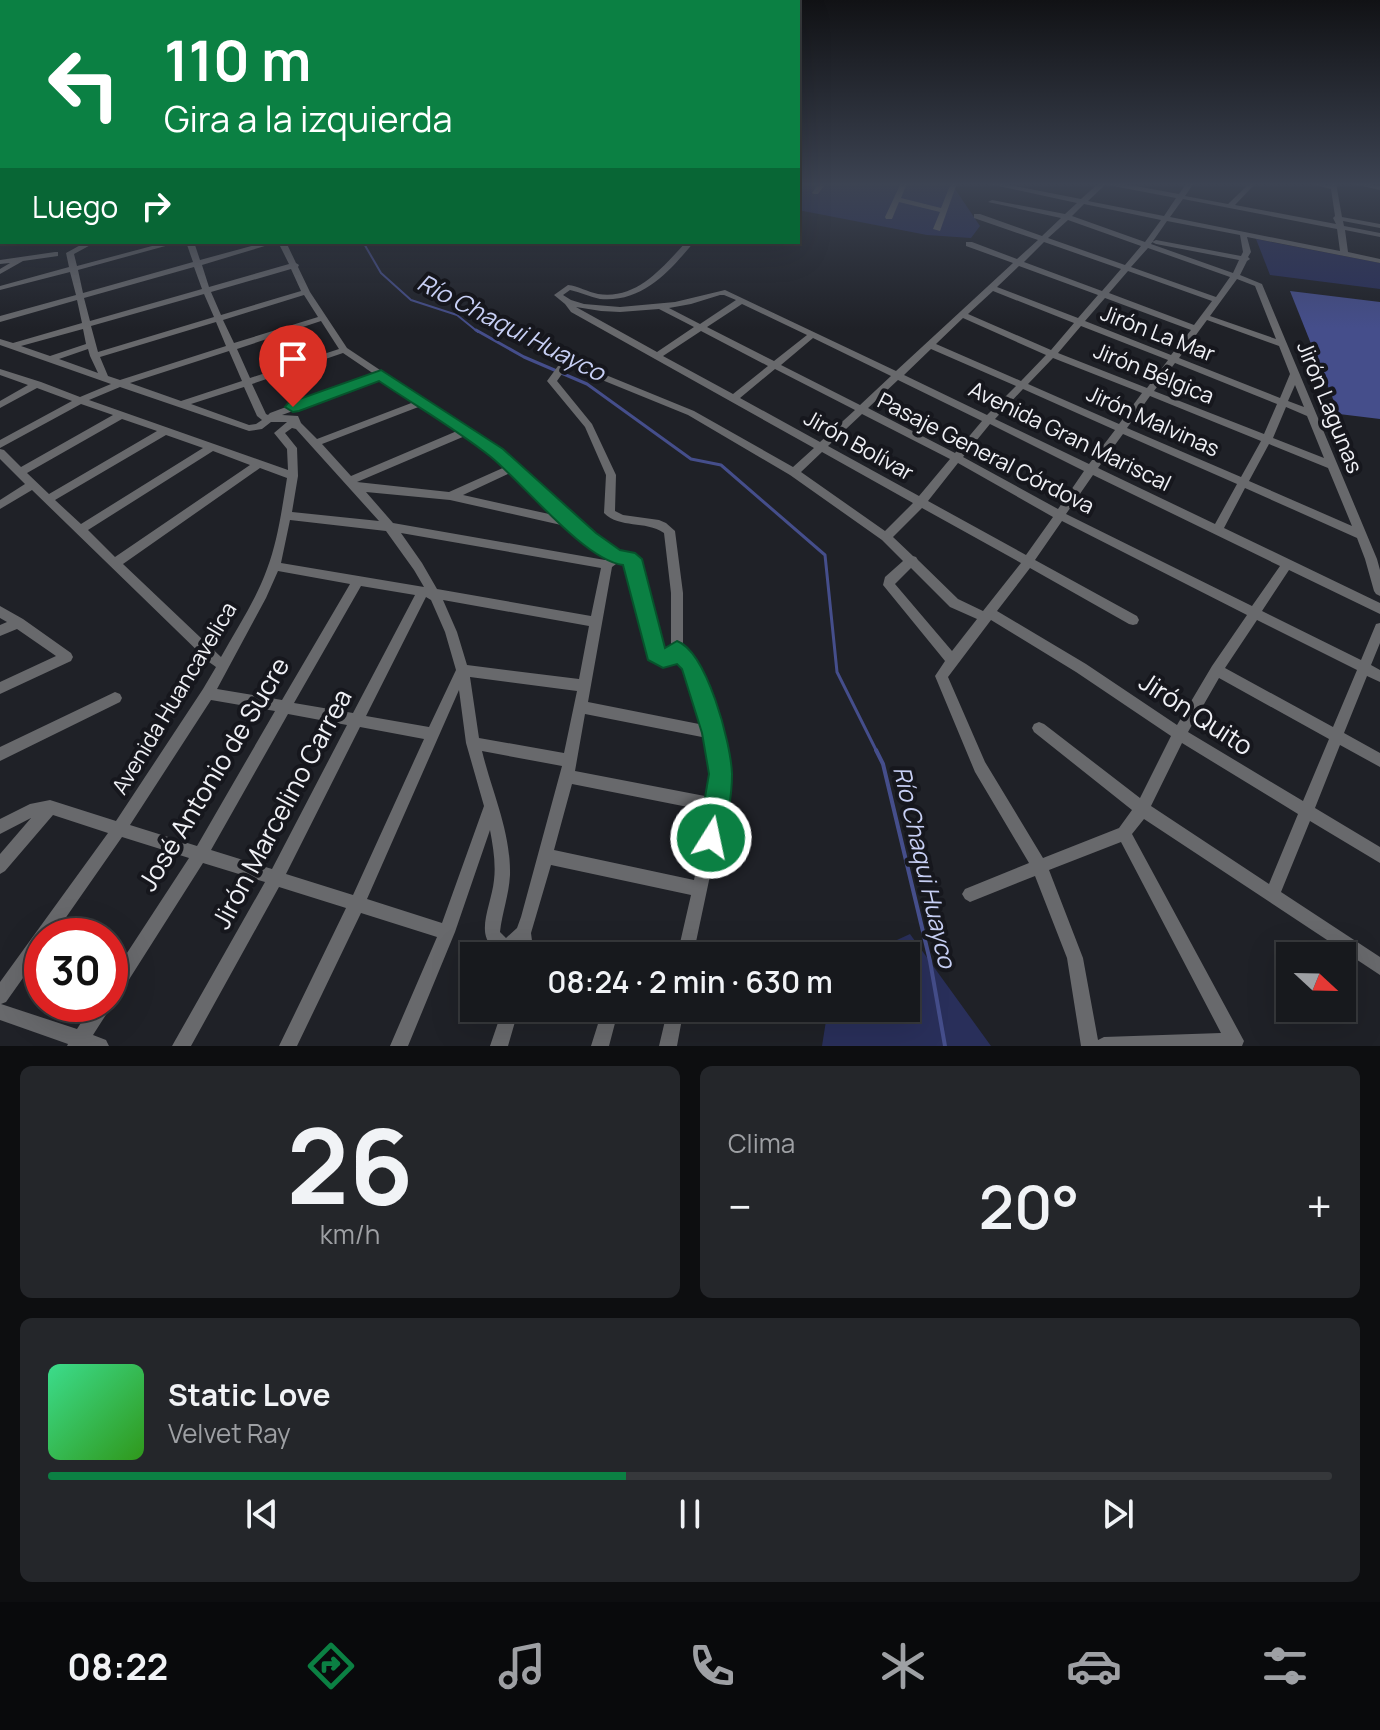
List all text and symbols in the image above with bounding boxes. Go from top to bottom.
text: 110 m [164,21,311,98]
icon: left [32,32,136,136]
text: Gira a la izquierda [164,94,453,143]
icon: right [134,184,178,228]
text: Luego [32,186,118,227]
water label: Río Chaqui Huayco [412,265,613,389]
street label: Jirón La Mar [1097,297,1219,369]
pin [259,325,327,407]
street label: Jirón Bélgica [1089,335,1219,411]
icon: arrive [271,337,315,381]
street label: Jirón Lagunas [1290,337,1370,477]
street label: Avenida Gran Mariscal [964,374,1176,498]
street label: Jirón Malvinas [1082,378,1224,464]
street label: Pasaje General Córdova [872,385,1100,521]
street label: Jirón Bolívar [799,403,919,487]
street label: Avenida Huancavelica [105,596,243,800]
street label: José Antonio de Sucre [129,650,297,897]
street label: Jirón Quito [1133,663,1260,763]
street label: Jirón Marcelino Carrea [203,682,360,935]
water label: Río Chaqui Huayco [886,763,965,972]
position arrow [669,796,753,880]
speed limit sign: 30 [24,918,128,1022]
north arrow [1276,942,1356,1022]
map controls [1276,942,1356,1022]
text: 08:24 · 2 min · 630 m [547,961,833,1002]
text: 26 [287,1093,413,1235]
text: Clima [728,1125,795,1161]
text: 20° [979,1165,1080,1247]
text: − [728,1176,752,1236]
text: + [1307,1176,1332,1236]
text: km/h [320,1216,380,1252]
text: Static Love [168,1374,331,1415]
text: Velvet Ray [168,1415,291,1451]
icon: previous [240,1492,284,1536]
icon: pause [668,1492,712,1536]
icon: next [1096,1492,1140,1536]
icon: directions [303,1638,359,1694]
icon: music [494,1638,550,1694]
icon: phone [684,1638,740,1694]
icon: climate [875,1638,931,1694]
icon: car [1066,1638,1122,1694]
icon: filters [1257,1638,1313,1694]
text: 08:22 [67,1642,168,1691]

